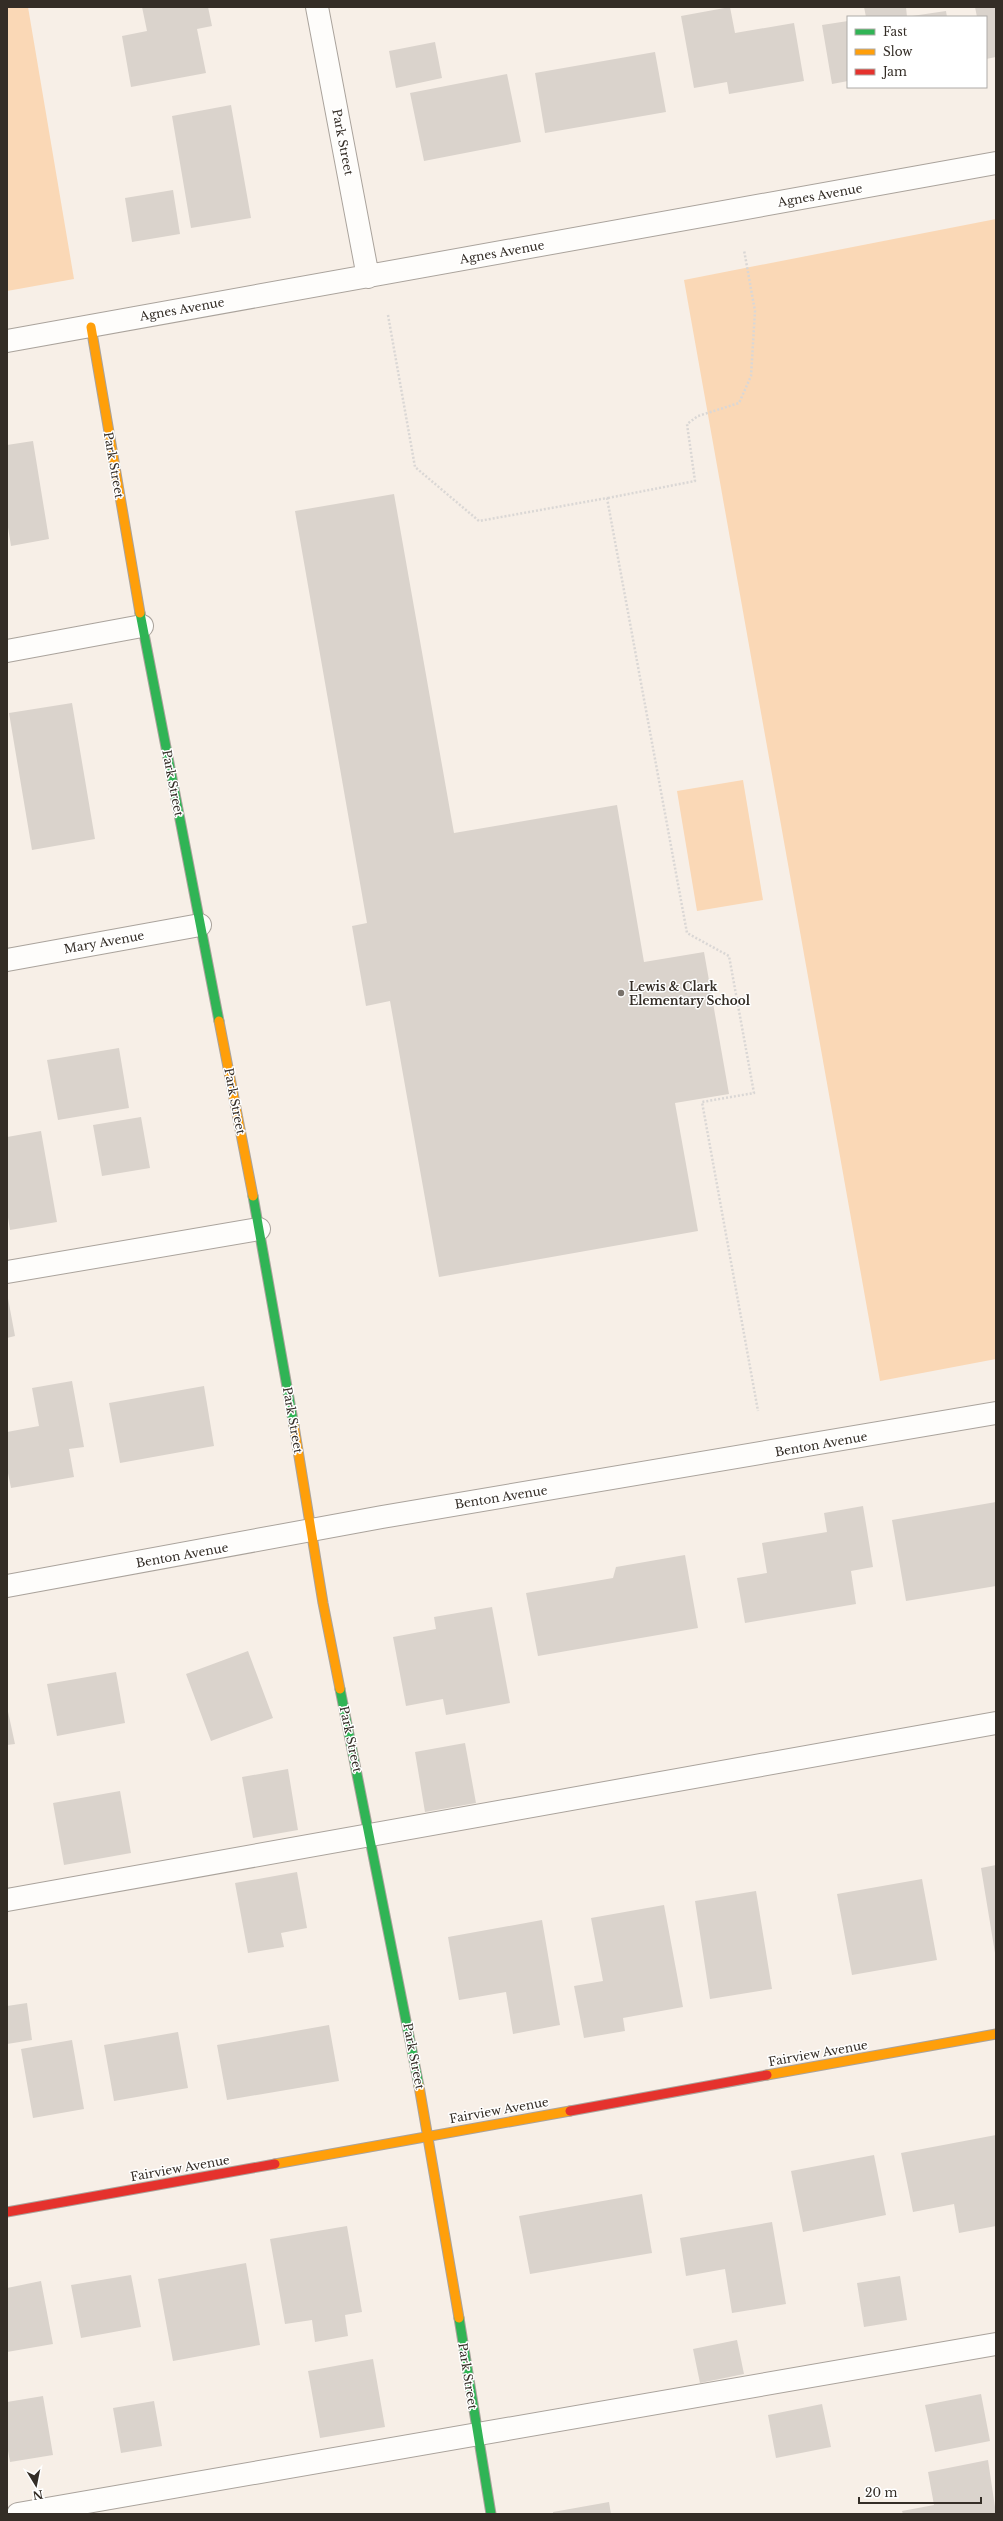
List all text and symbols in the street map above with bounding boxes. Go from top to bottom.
legend [847,16,987,88]
text: Fast [883,24,908,39]
text: Slow [883,44,913,59]
text: Jam [881,64,907,79]
street label: Park Street [329,108,357,177]
street label: Agnes Avenue [776,180,864,210]
street label: Agnes Avenue [458,237,546,267]
street label: Agnes Avenue [138,294,226,324]
street label: Park Street [101,431,127,500]
street label: Park Street [159,749,187,818]
street label: Mary Avenue [63,928,146,956]
place label: Lewis & Clark Elementary School [629,979,751,1008]
marker: Lewis & Clark Elementary School [616,988,626,998]
street label: Park Street [221,1067,249,1136]
street label: Park Street [280,1386,306,1455]
street label: Benton Avenue [774,1428,869,1460]
street label: Benton Avenue [454,1482,549,1512]
street label: Benton Avenue [135,1539,230,1571]
street label: Park Street [337,1705,365,1774]
street label: Park Street [400,2022,428,2091]
street label: Fairview Avenue [767,2037,869,2069]
street label: Fairview Avenue [448,2094,550,2126]
street label: Fairview Avenue [129,2152,231,2184]
street label: Park Street [455,2342,481,2411]
north arrow [16,2465,56,2505]
scale bar [859,2479,981,2505]
text: 20 m [865,2485,897,2500]
text: N [31,2487,44,2503]

